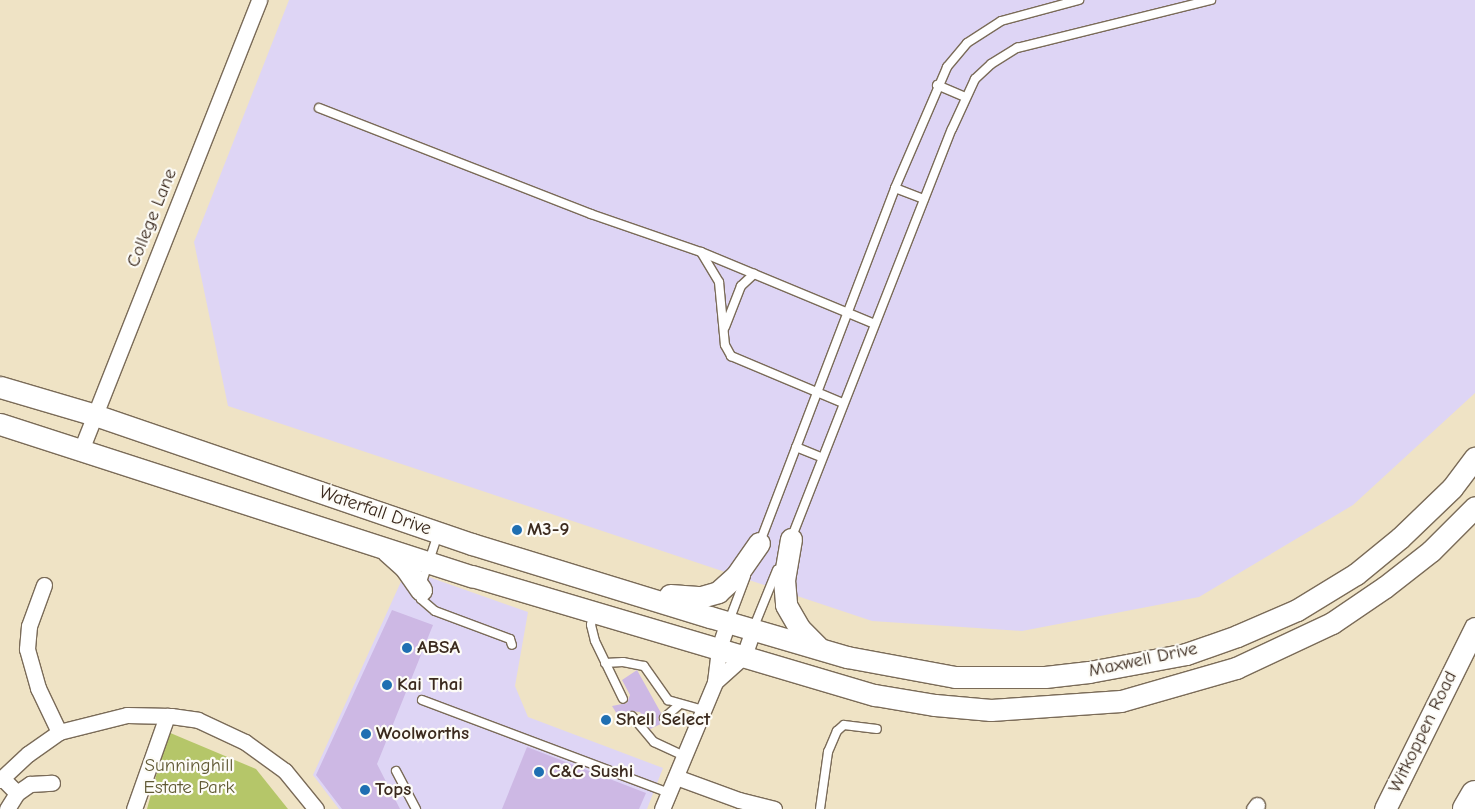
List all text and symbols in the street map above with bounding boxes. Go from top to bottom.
street label: College Lane [122,165,182,271]
street label: Waterfall Drive [316,481,434,541]
place label: M3-9 [527,519,569,541]
marker: M3-9 [511,524,523,536]
place label: ABSA [417,637,460,659]
street label: Maxwell Drive [1086,637,1200,683]
marker: ABSA [401,642,413,654]
street label: Witkoppen Road [1384,667,1462,797]
place label: Kai Thai [397,674,463,696]
marker: Kai Thai [381,679,393,691]
place label: Shell Select [616,709,710,731]
marker: Shell Select [600,714,612,726]
place label: Woolworths [376,723,469,745]
marker: Woolworths [360,728,372,740]
park label: Sunninghill Estate Park [143,755,235,799]
place label: C&C Sushi [549,761,633,783]
marker: C&C Sushi [533,766,545,778]
place label: Tops [375,779,411,801]
marker: Tops [359,784,371,796]

